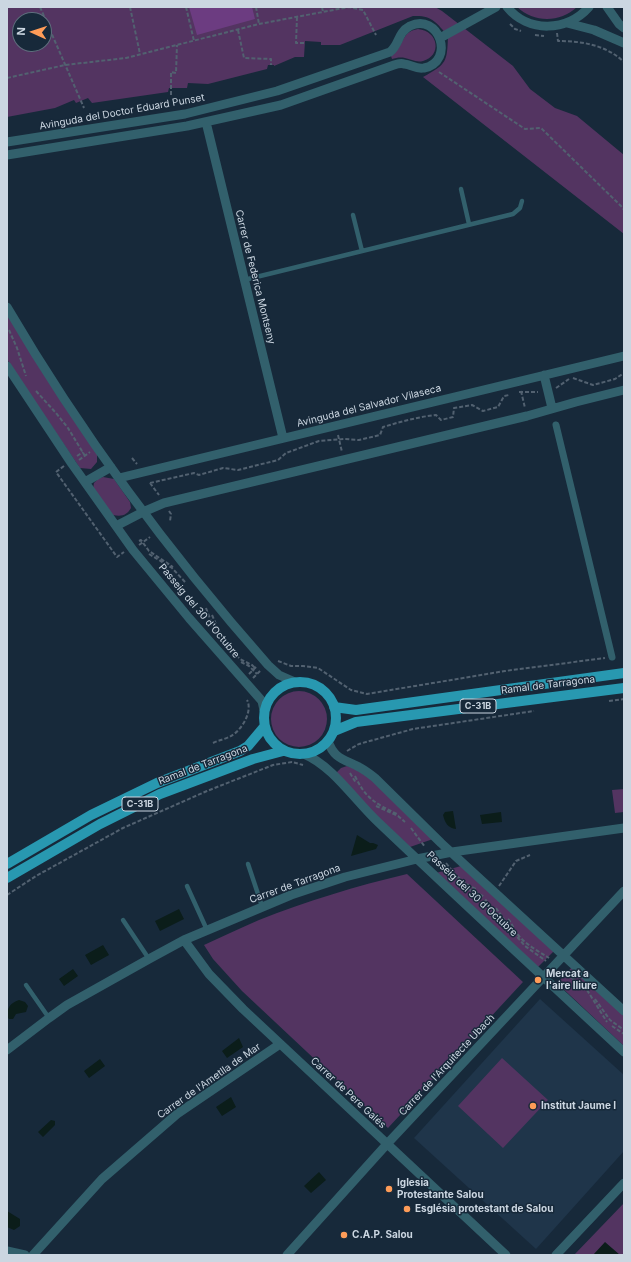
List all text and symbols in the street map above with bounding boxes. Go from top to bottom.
north arrow [12,12,52,52]
text: N [14,27,28,36]
street label: Avinguda del Doctor Eduard Punset [39,92,205,132]
street label: Carrer de Federica Montseny [232,209,278,345]
street label: Avinguda del Salvador Vilaseca [296,382,442,430]
street label: Passeig del 30 d'Octubre [156,561,242,661]
street label: Ramal de Tarragona [500,673,596,697]
road number: C-31B [460,699,496,713]
street label: Ramal de Tarragona [157,742,249,788]
road number: C-31B [122,797,158,811]
street label: Passeig del 30 d'Octubre [424,849,520,939]
street label: Carrer de Tarragona [248,862,342,906]
place label: Mercat a l'aire lliure [546,968,597,992]
marker: Mercat a l'aire lliure [533,975,543,985]
street label: Carrer de l'Arquitecte Ubach [397,1012,497,1118]
street label: Carrer de l'Ametlla de Mar [155,1041,263,1121]
street label: Carrer de Pere Galés [308,1055,388,1131]
place label: Institut Jaume I [541,1100,616,1112]
marker: Institut Jaume I [528,1101,538,1111]
place label: Iglesia Protestante Salou [397,1177,484,1200]
marker: Iglesia Protestante Salou [384,1184,394,1194]
place label: Església protestant de Salou [415,1203,553,1215]
marker: Església protestant de Salou [402,1204,412,1214]
place label: C.A.P. Salou [352,1229,413,1241]
marker: C.A.P. Salou [339,1230,349,1240]

